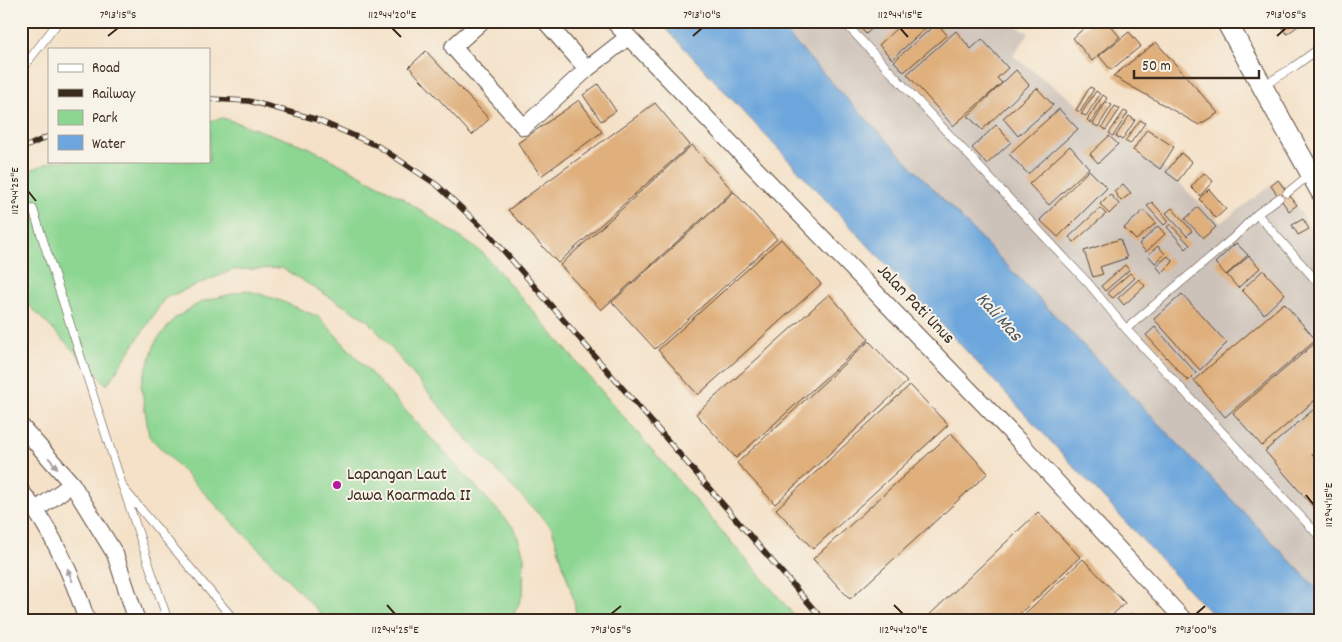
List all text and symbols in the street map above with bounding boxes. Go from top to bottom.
text: 7°13'15"S [100,7,136,24]
text: 112°44'20"E [368,7,417,24]
text: 7°13'10"S [683,7,721,24]
text: 112°44'15"E [878,7,923,24]
text: 7°13'05"S [1266,7,1306,24]
legend [48,48,210,162]
scale bar [1134,48,1260,80]
text: 50 m [1142,56,1171,78]
text: Road [92,58,120,80]
text: Railway [92,84,136,106]
text: Park [92,108,118,130]
text: Water [92,134,126,156]
text: 112°44'25"E [7,167,24,215]
street label: Jalan Pati Unus [870,259,960,351]
water label: Kali Mas [969,287,1028,349]
one-way arrow [47,456,59,468]
place label: Lapangan Laut Jawa Koarmada II [347,463,471,509]
marker: Lapangan Laut Jawa Koarmada II [331,479,343,491]
text: 112°44'15"E [1321,482,1338,527]
one-way arrow [66,567,74,582]
text: 112°44'25"E [371,622,419,639]
text: 7°13'05"S [591,622,631,639]
text: 112°44'20"E [879,622,928,639]
text: 7°13'00"S [1175,622,1217,639]

